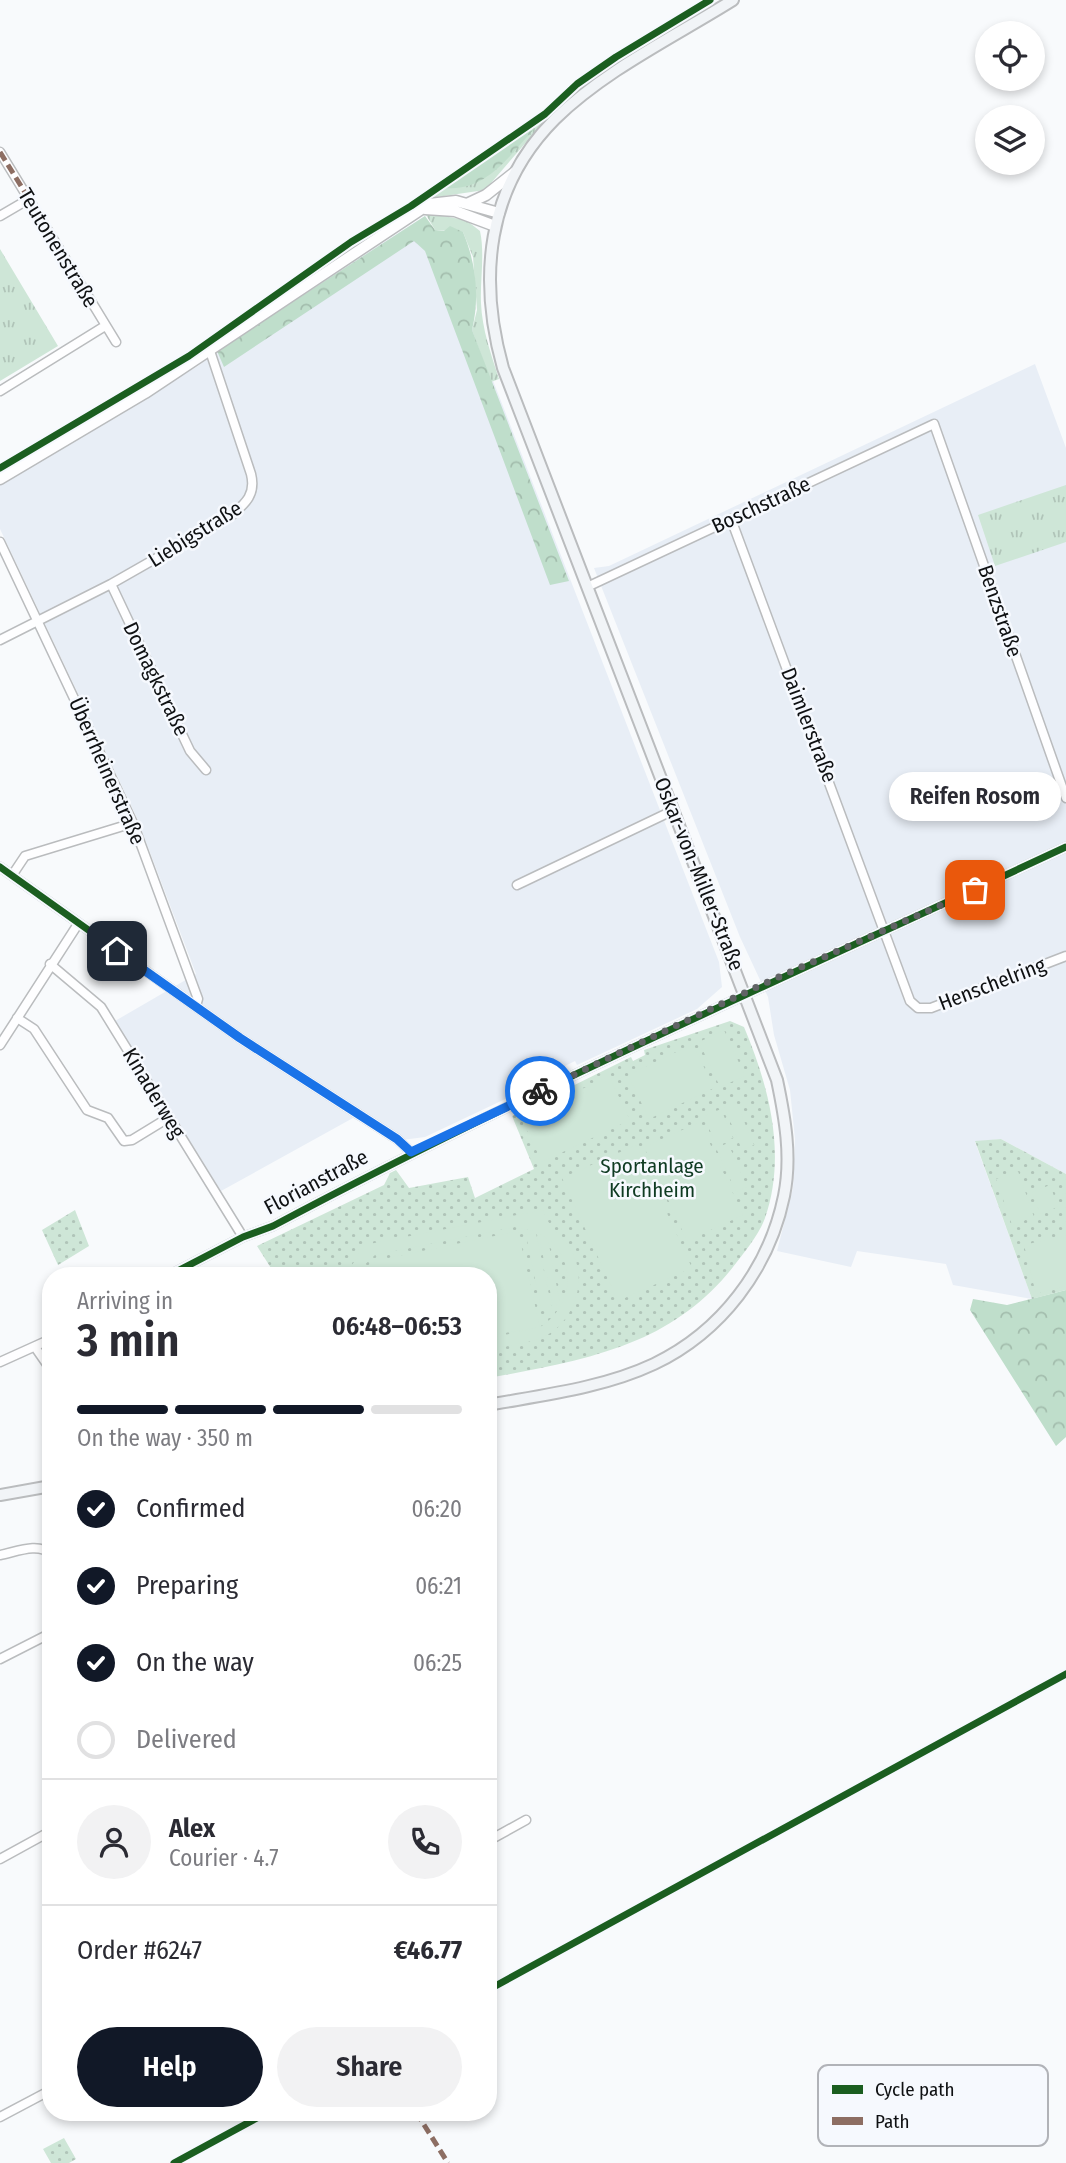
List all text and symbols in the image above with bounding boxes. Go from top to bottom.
map controls [975,21,1045,175]
button: locate [975,21,1045,91]
button: layers [975,105,1045,175]
street label: Teutonenstraße [12,184,104,312]
street label: Boschstraße [707,471,815,539]
street label: Liebigstraße [143,495,247,573]
street label: Benzstraße [972,562,1028,660]
street label: Domagkstraße [117,618,195,740]
street label: Daimlerstraße [775,664,843,786]
street label: Überrheinerstraße [63,693,151,849]
callout: Reifen Rosom [889,771,1061,820]
street label: Oskar-von-Miller-Straße [648,774,750,974]
text: Reifen Rosom [910,782,1040,810]
pin [945,860,1005,920]
icon: bag [956,871,994,909]
pin [87,921,147,981]
icon: home [98,932,136,970]
street label: Henschelring [935,952,1049,1016]
street label: Kinaderweg [117,1043,191,1143]
courier [505,1056,575,1126]
icon: bike [521,1072,559,1110]
street label: Florianstraße [260,1144,372,1220]
park label: Sportanlage Kirchheim [600,1153,704,1203]
text: Arriving in [77,1287,173,1315]
text: 06:48–06:53 [332,1311,462,1342]
text: 3 min [77,1313,180,1368]
text: On the way · 350 m [77,1424,253,1452]
icon: check [77,1490,115,1528]
text: Confirmed [136,1493,246,1524]
text: 06:20 [412,1495,462,1523]
icon: check [77,1567,115,1605]
text: Preparing [136,1570,238,1601]
text: 06:21 [415,1572,462,1600]
icon: check [77,1644,115,1682]
text: On the way [136,1647,254,1678]
text: 06:25 [413,1649,462,1677]
text: Delivered [136,1724,237,1755]
button: person [77,1805,151,1879]
button: phone [388,1805,462,1879]
text: Alex [169,1813,215,1844]
text: Courier · 4.7 [169,1844,279,1872]
text: Order #6247 [77,1935,202,1966]
text: €46.77 [394,1935,462,1966]
button: Help [77,2027,263,2107]
button: Share [277,2027,462,2107]
legend [818,2065,1048,2146]
text: Cycle path [875,2078,954,2101]
text: Path [875,2110,910,2133]

